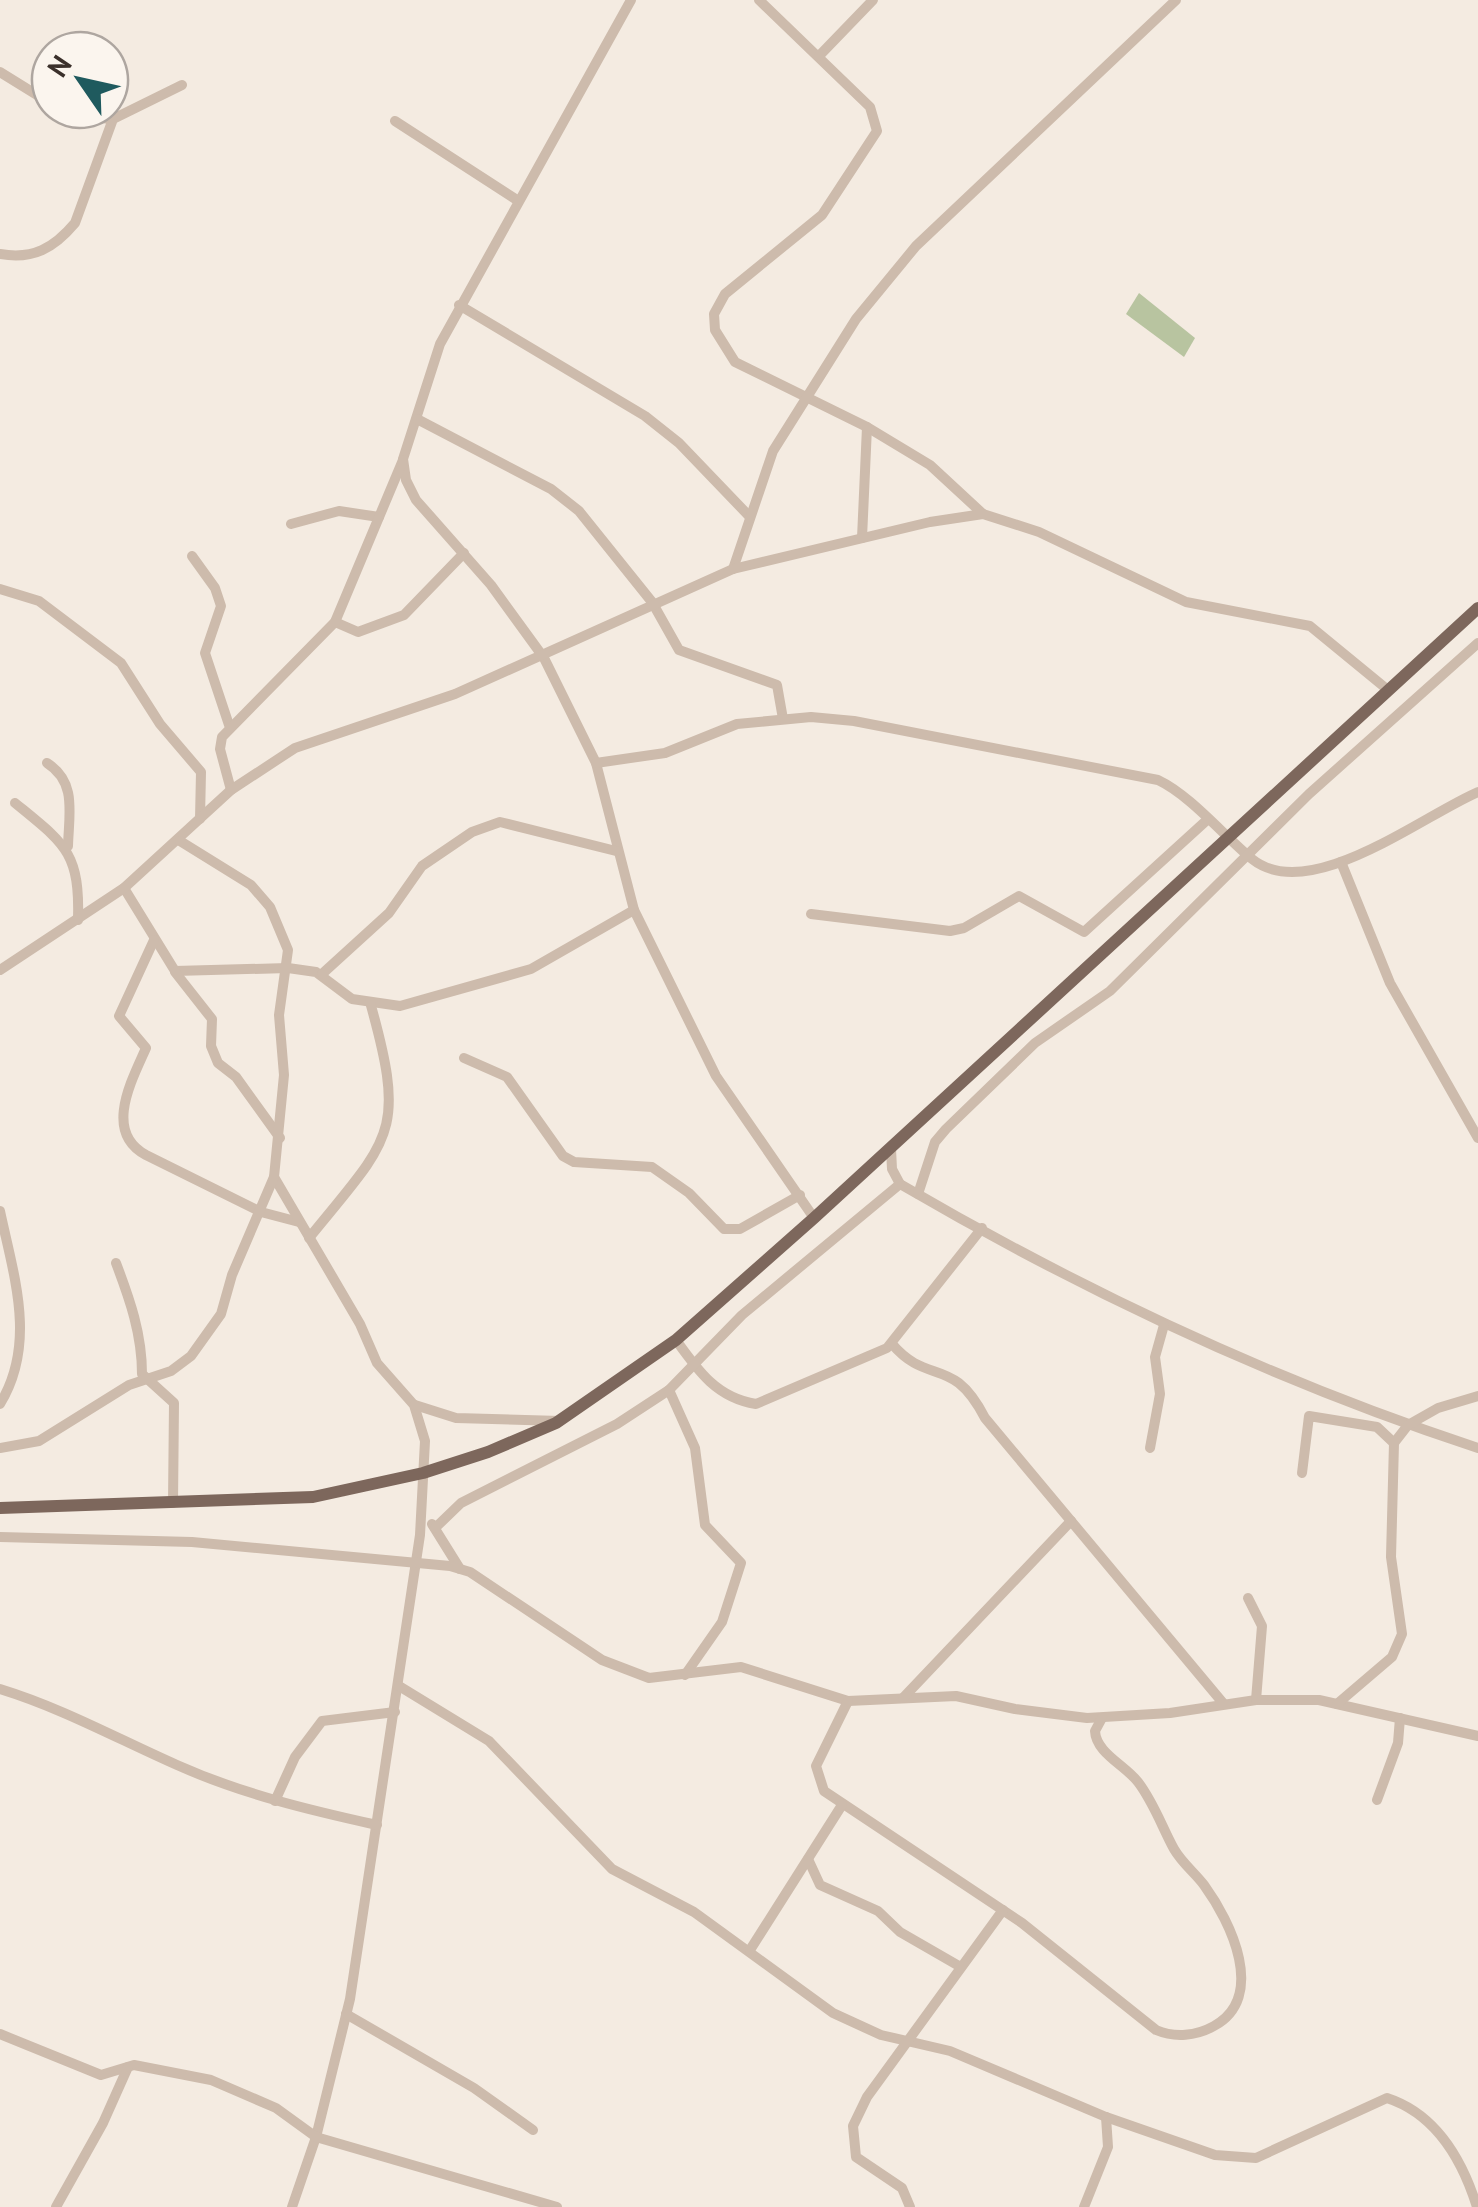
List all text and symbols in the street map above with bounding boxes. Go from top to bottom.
north arrow [30,30,130,130]
text: N [38,48,79,84]

